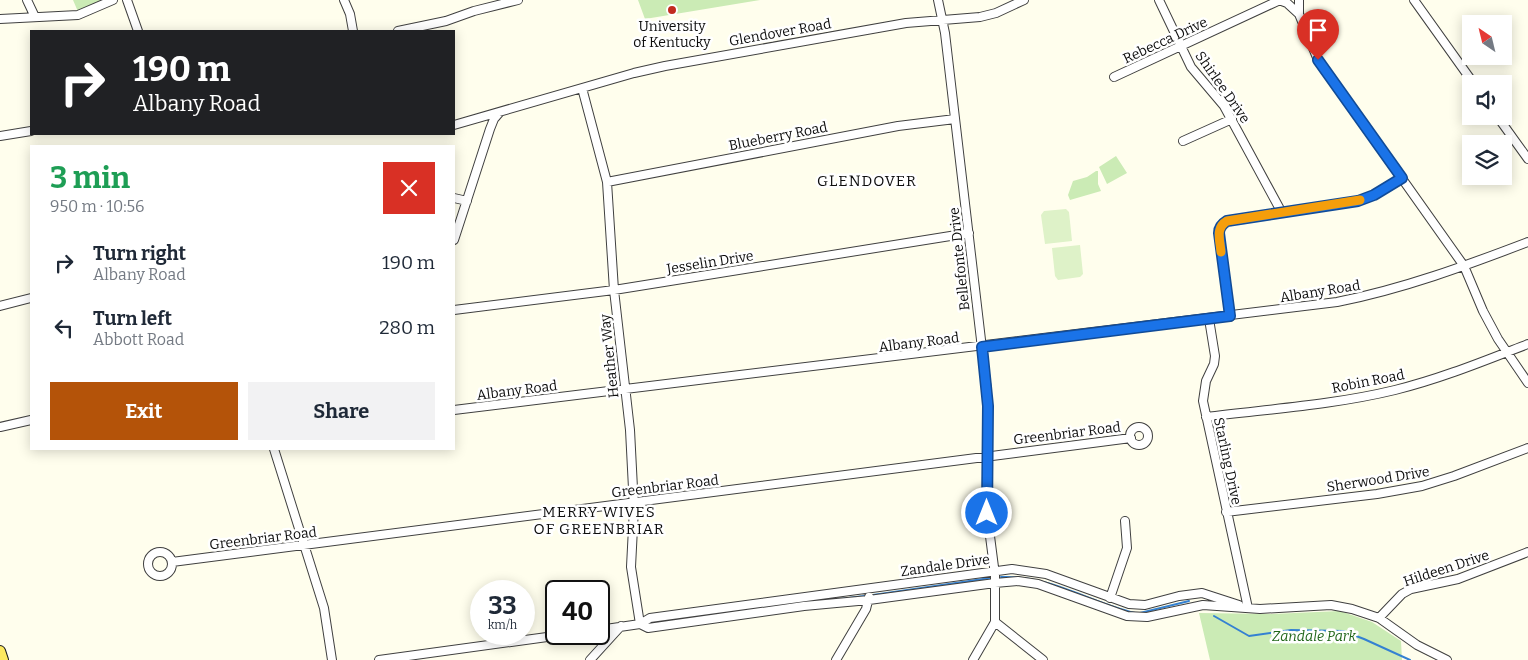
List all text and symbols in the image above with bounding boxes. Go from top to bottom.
marker: University of Kentucky [666,4,678,16]
pin [1297,9,1339,60]
street label: Rebecca Drive [1120,13,1210,67]
street label: Glendover Road [728,15,833,50]
north arrow [1462,15,1512,65]
map controls [1462,15,1512,185]
icon: arrive [1304,16,1332,44]
place label: University of Kentucky [633,18,711,51]
text: 190 m [133,48,231,90]
street label: Shirlee Drive [1192,48,1254,127]
icon: right [50,50,115,115]
button: sound [1462,75,1512,125]
text: Albany Road [133,90,260,117]
street label: Blueberry Road [727,119,829,154]
button: layers [1462,135,1512,185]
text: 3 min [50,160,130,196]
button: close [383,162,435,214]
district label: GLENDOVER [817,172,917,190]
text: 950 m · 10:56 [50,197,144,216]
street label: Bellefonte Drive [946,206,973,311]
text: Turn right [93,242,186,265]
street label: Jesselin Drive [665,247,755,278]
icon: right [50,249,78,277]
text: 190 m [382,251,435,274]
text: Albany Road [93,265,186,284]
street label: Albany Road [1279,277,1361,306]
text: Turn left [93,307,172,330]
street label: Heather Way [597,313,622,399]
icon: left [50,314,78,342]
text: 280 m [379,316,435,339]
street label: Albany Road [878,329,960,356]
text: Abbott Road [93,330,184,349]
street label: Robin Road [1330,366,1406,397]
street label: Albany Road [476,377,558,404]
button: Exit [50,382,238,440]
button: Share [248,382,435,440]
street label: Starling Drive [1210,416,1245,506]
street label: Greenbriar Road [1012,418,1122,449]
street label: Sherwood Drive [1326,463,1431,496]
street label: Greenbriar Road [610,471,720,502]
position arrow [960,486,1012,538]
district label: MERRY WIVES OF GREENBRIAR [533,503,665,538]
street label: Greenbriar Road [208,523,318,554]
street label: Hildeen Drive [1401,547,1491,590]
street label: Zandale Drive [899,551,991,580]
speed limit sign: 40 [545,580,610,645]
text: 33 [488,591,517,621]
text: km/h [488,618,517,632]
park label: Zandale Park [1272,628,1356,645]

